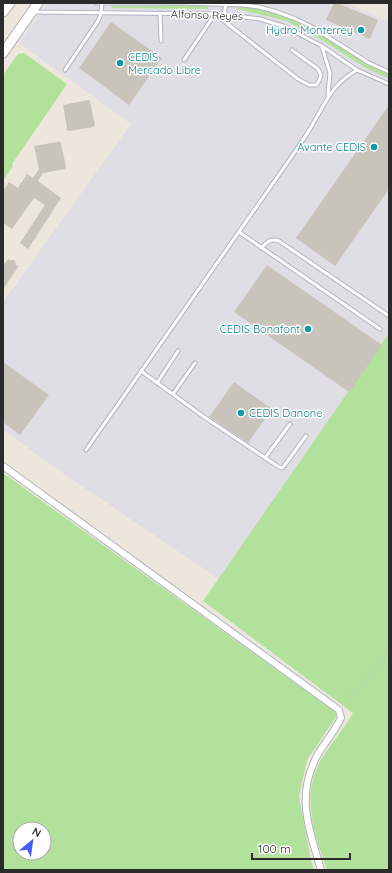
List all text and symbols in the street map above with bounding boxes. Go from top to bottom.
street label: Alfonso Reyes [171,7,243,23]
place label: Hydro Monterrey [266,23,353,37]
marker: Hydro Monterrey [356,25,366,35]
place label: CEDIS Mercado Libre [128,50,201,77]
marker: CEDIS Mercado Libre [115,58,125,68]
place label: Avante CEDIS [297,140,366,154]
marker: Avante CEDIS [369,142,379,152]
place label: CEDIS Bonafont [220,322,300,336]
marker: CEDIS Bonafont [303,324,313,334]
place label: CEDIS Danone [249,406,322,420]
marker: CEDIS Danone [236,408,246,418]
north arrow [12,821,52,861]
text: N [30,824,44,840]
scale bar [252,835,350,861]
text: 100 m [258,841,291,856]

